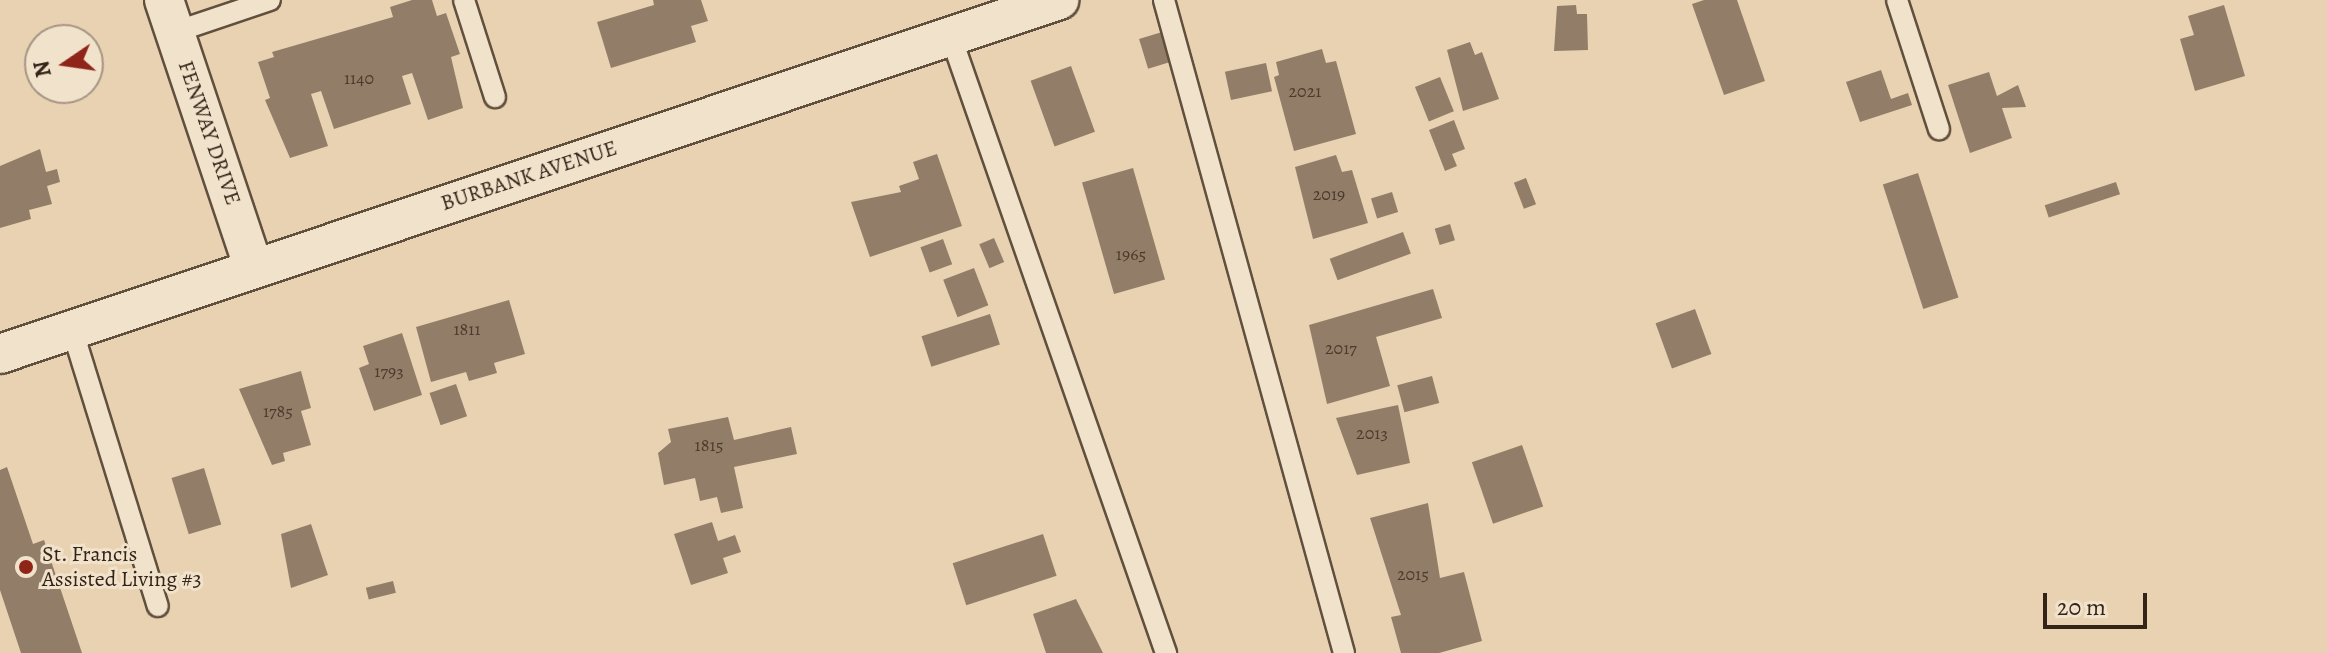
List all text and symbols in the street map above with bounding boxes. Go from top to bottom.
north arrow [24,24,104,104]
street label: FENWAY DRIVE [172,57,246,209]
text: N [26,58,59,80]
house number: 1140 [344,67,374,89]
house number: 2021 [1289,80,1321,102]
street label: BURBANK AVENUE [438,135,620,217]
house number: 2019 [1313,183,1345,205]
house number: 1965 [1116,243,1146,265]
house number: 1811 [453,318,481,340]
house number: 2017 [1325,337,1357,359]
house number: 1793 [374,360,404,382]
house number: 1785 [263,400,293,422]
house number: 2013 [1356,422,1388,444]
house number: 1815 [695,434,723,456]
place label: St. Francis Assisted Living #3 [42,541,202,592]
marker: St. Francis Assisted Living #3 [17,558,35,576]
house number: 2015 [1397,563,1429,585]
scale bar [2047,577,2151,627]
text: 20 m [2057,591,2106,623]

